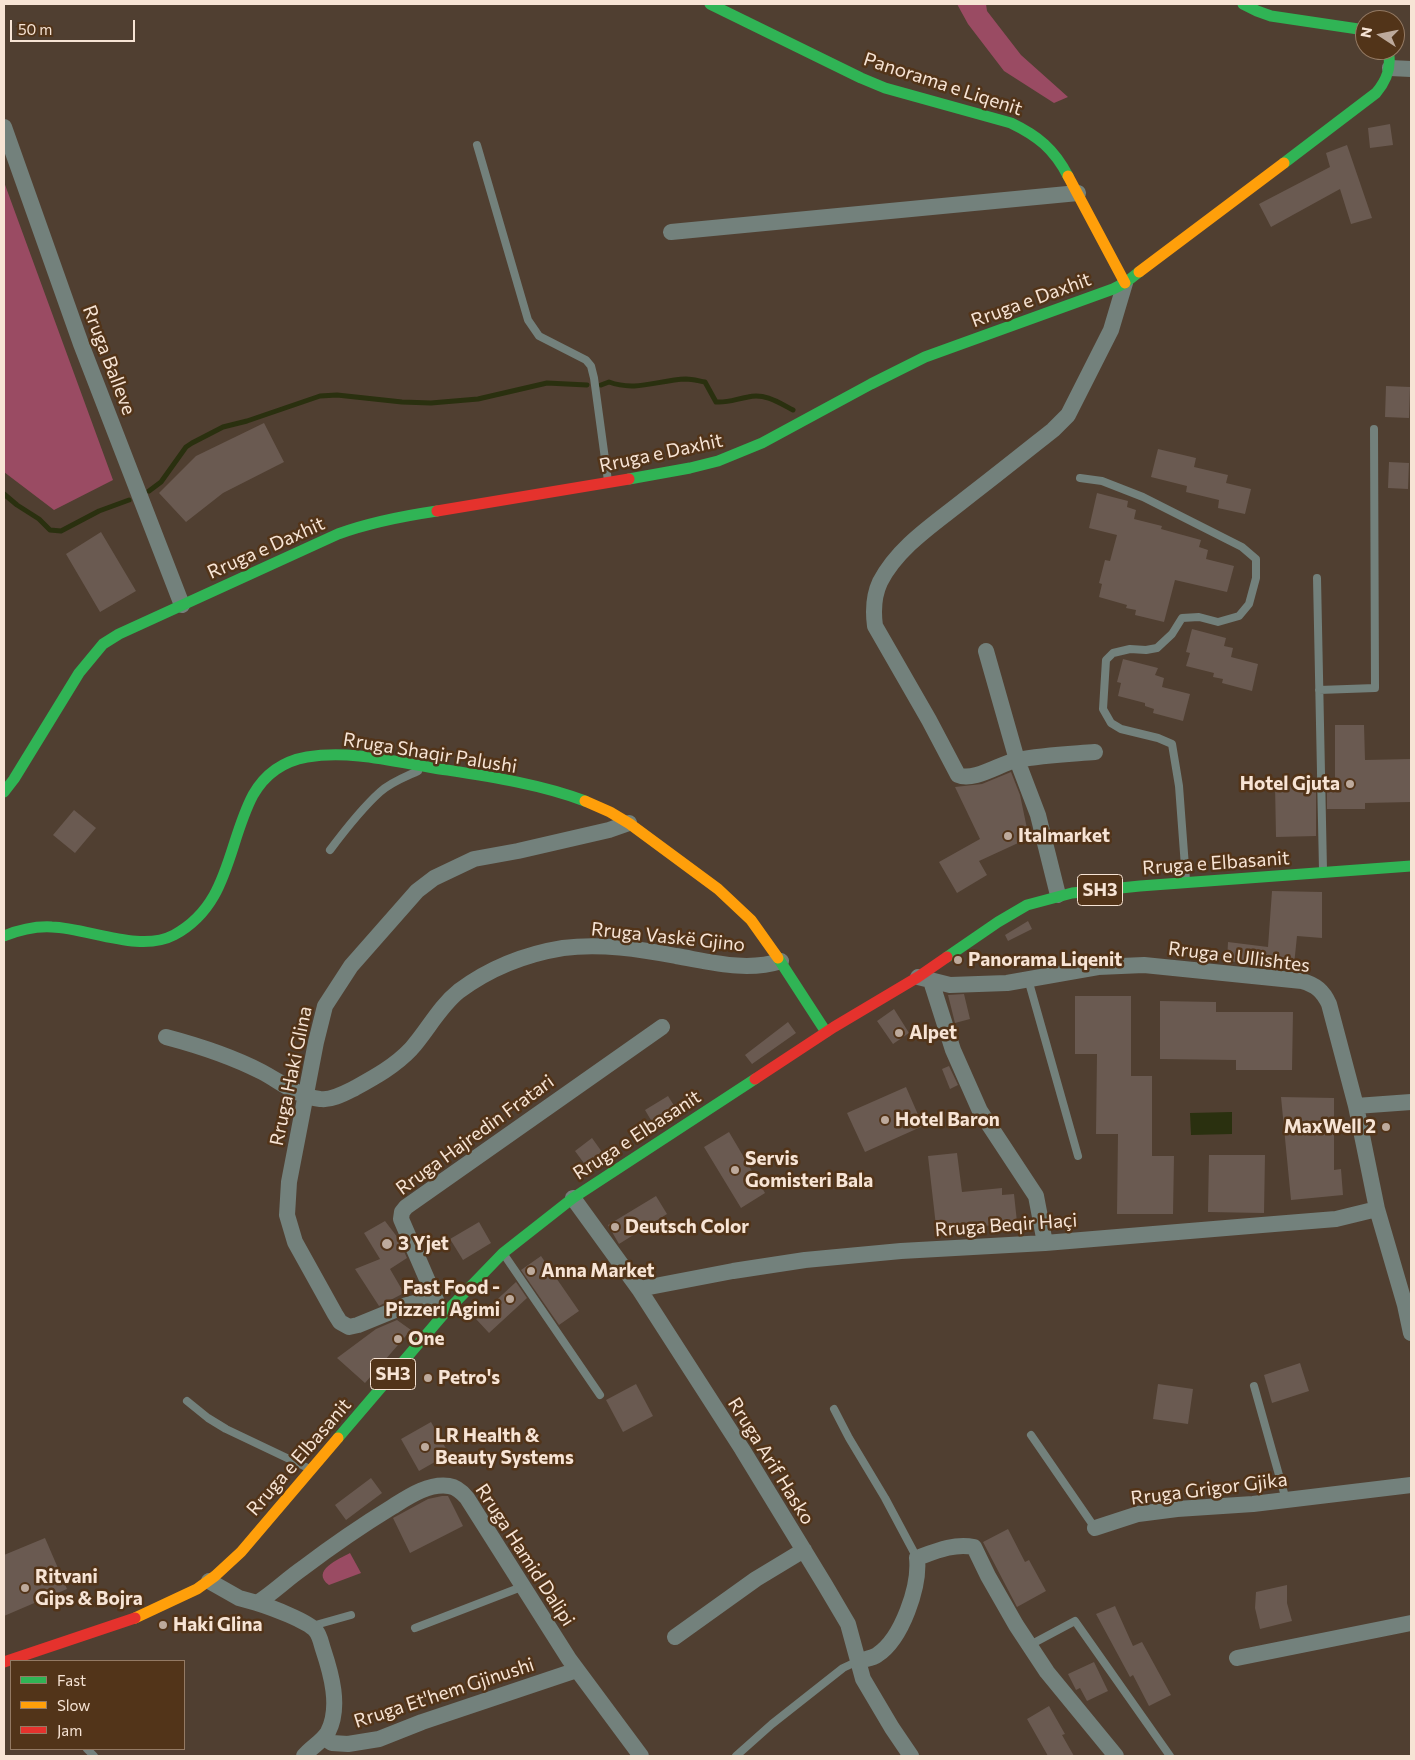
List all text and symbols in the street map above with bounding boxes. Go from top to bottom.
scale bar [12,10,138,42]
north arrow [1355,10,1405,60]
text: 50 m [18,20,52,38]
text: N [1356,25,1375,39]
street label: Panorama e Liqenit [861,48,1025,120]
street label: Rruga e Daxhit [968,268,1094,332]
street label: Rruga Balleve [78,302,140,418]
street label: Rruga e Daxhit [597,429,725,477]
street label: Rruga e Daxhit [204,512,328,584]
street label: Rruga Shaqir Palushi [342,728,518,778]
place label: Hotel Gjuta [1240,773,1340,795]
marker: Hotel Gjuta [1344,778,1356,790]
place label: Italmarket [1018,825,1110,847]
marker: Italmarket [1002,830,1014,842]
street label: Rruga e Elbasanit [1142,846,1290,880]
road number: SH3 [1078,874,1122,906]
street label: Rruga Vaskë Gjino [590,918,746,956]
street label: Rruga e Ullishtes [1167,937,1311,977]
place label: Panorama Liqenit [968,949,1122,971]
marker: Panorama Liqenit [952,954,964,966]
street label: Rruga Haki Glina [265,1004,317,1148]
place label: Alpet [909,1022,957,1044]
marker: Alpet [893,1027,905,1039]
street label: Rruga Hajredin Fratari [392,1070,558,1200]
street label: Rruga e Elbasanit [569,1085,705,1185]
place label: Hotel Baron [895,1109,1000,1131]
marker: Hotel Baron [879,1114,891,1126]
place label: MaxWell 2 [1284,1116,1376,1138]
marker: MaxWell 2 [1380,1121,1392,1133]
place label: Servis Gomisteri Bala [745,1148,873,1192]
marker: Servis Gomisteri Bala [729,1164,741,1176]
street label: Rruga Beqir Haçi [934,1209,1078,1241]
place label: Deutsch Color [625,1216,749,1238]
marker: Deutsch Color [609,1221,621,1233]
place label: 3 Yjet [398,1233,449,1255]
marker: 3 Yjet [380,1237,394,1251]
place label: Anna Market [541,1260,655,1282]
marker: Anna Market [525,1265,537,1277]
place label: Fast Food - Pizzeri Agimi [385,1277,500,1321]
marker: Fast Food - Pizzeri Agimi [504,1293,516,1305]
place label: One [408,1328,444,1350]
marker: One [392,1333,404,1345]
road number: SH3 [370,1358,416,1390]
place label: Petro's [438,1367,500,1389]
marker: Petro's [422,1372,434,1384]
street label: Rruga Arif Hasko [723,1393,819,1529]
street label: Rruga e Elbasanit [242,1394,356,1520]
place label: LR Health & Beauty Systems [435,1425,574,1469]
marker: LR Health & Beauty Systems [419,1441,431,1453]
street label: Rruga Grigor Gjika [1129,1468,1289,1510]
street label: Rruga Hamid Dalipi [471,1480,579,1630]
place label: Ritvani Gips & Bojra [35,1566,143,1610]
marker: Ritvani Gips & Bojra [19,1582,31,1594]
place label: Haki Glina [173,1614,262,1636]
marker: Haki Glina [157,1619,169,1631]
street label: Rruga Et'hem Gjinushi [351,1653,537,1733]
legend [10,1660,185,1750]
text: Fast [57,1671,86,1689]
text: Slow [57,1696,90,1714]
text: Jam [57,1721,82,1739]

